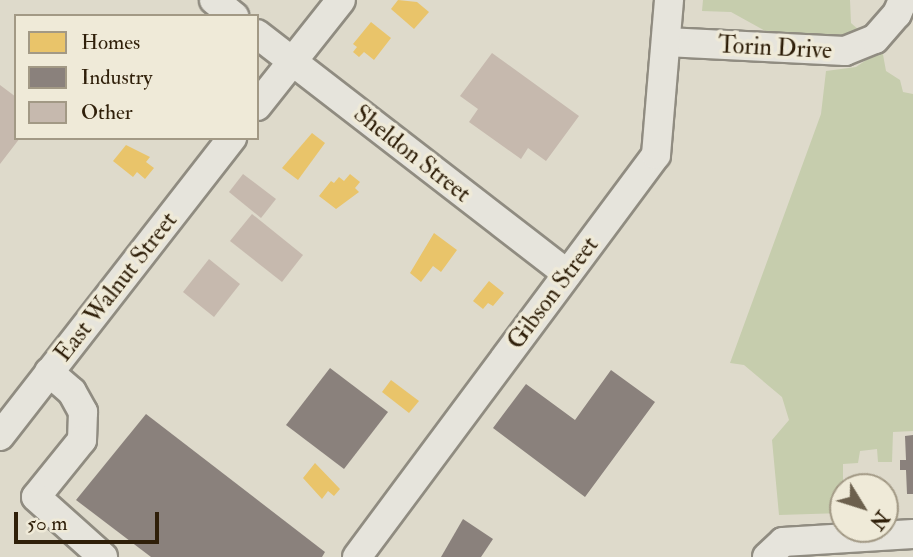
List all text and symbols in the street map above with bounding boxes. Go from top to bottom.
legend [14,14,259,140]
text: Homes [81,29,140,56]
street label: Torin Drive [717,31,833,65]
text: Industry [81,64,153,91]
text: Other [81,99,133,126]
street label: Sheldon Street [348,99,476,209]
street label: East Walnut Street [49,207,183,367]
street label: Gibson Street [501,231,605,355]
north arrow [829,473,899,543]
scale bar [18,498,163,542]
text: N [864,506,894,534]
text: 50 m [27,510,68,537]

